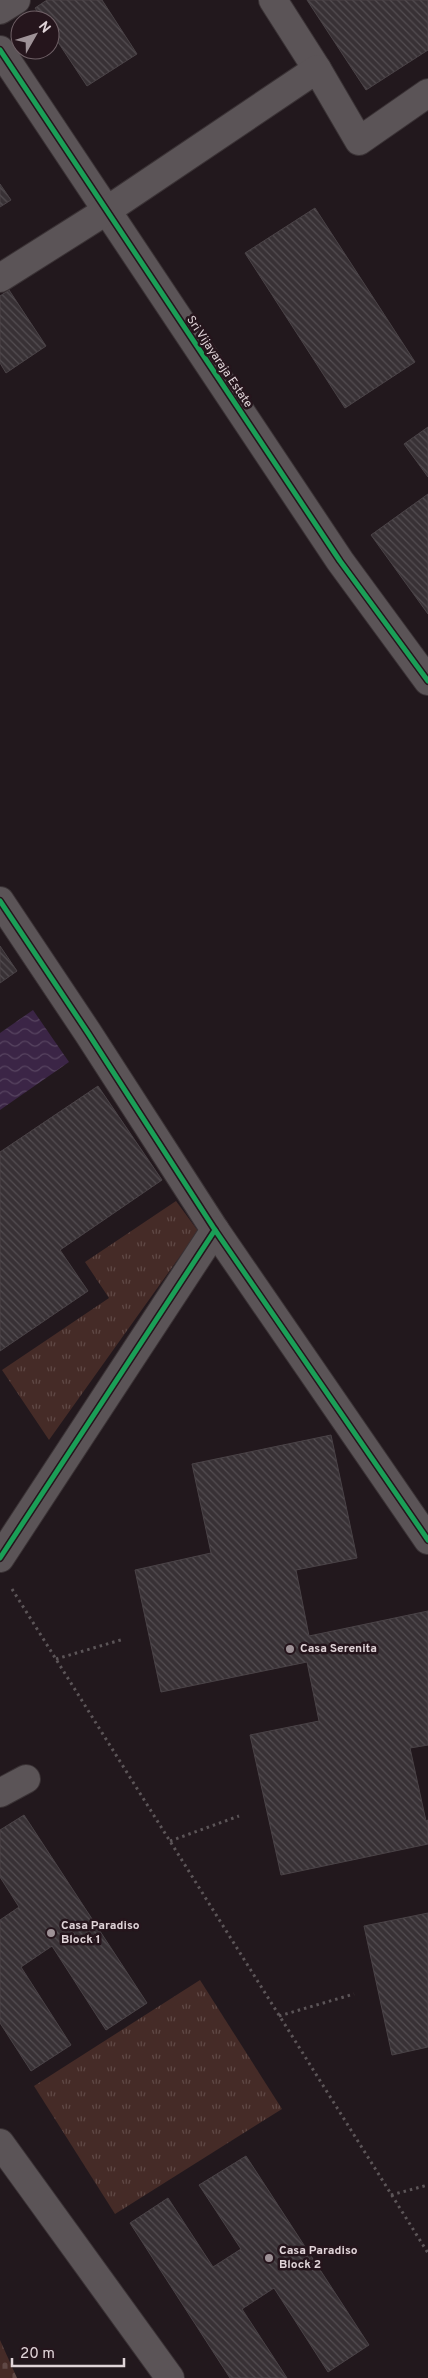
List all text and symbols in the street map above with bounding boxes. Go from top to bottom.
north arrow [10,10,60,60]
text: N [34,19,54,37]
street label: Sri Vijayaraja Estate [182,313,256,411]
place label: Casa Serenita [300,1641,377,1657]
marker: Casa Serenita [284,1643,296,1655]
place label: Casa Paradiso Block 1 [61,1918,140,1948]
marker: Casa Paradiso Block 1 [45,1927,57,1939]
place label: Casa Paradiso Block 2 [279,2243,358,2273]
marker: Casa Paradiso Block 2 [263,2252,275,2264]
scale bar [12,2336,125,2368]
text: 20 m [20,2345,55,2364]

